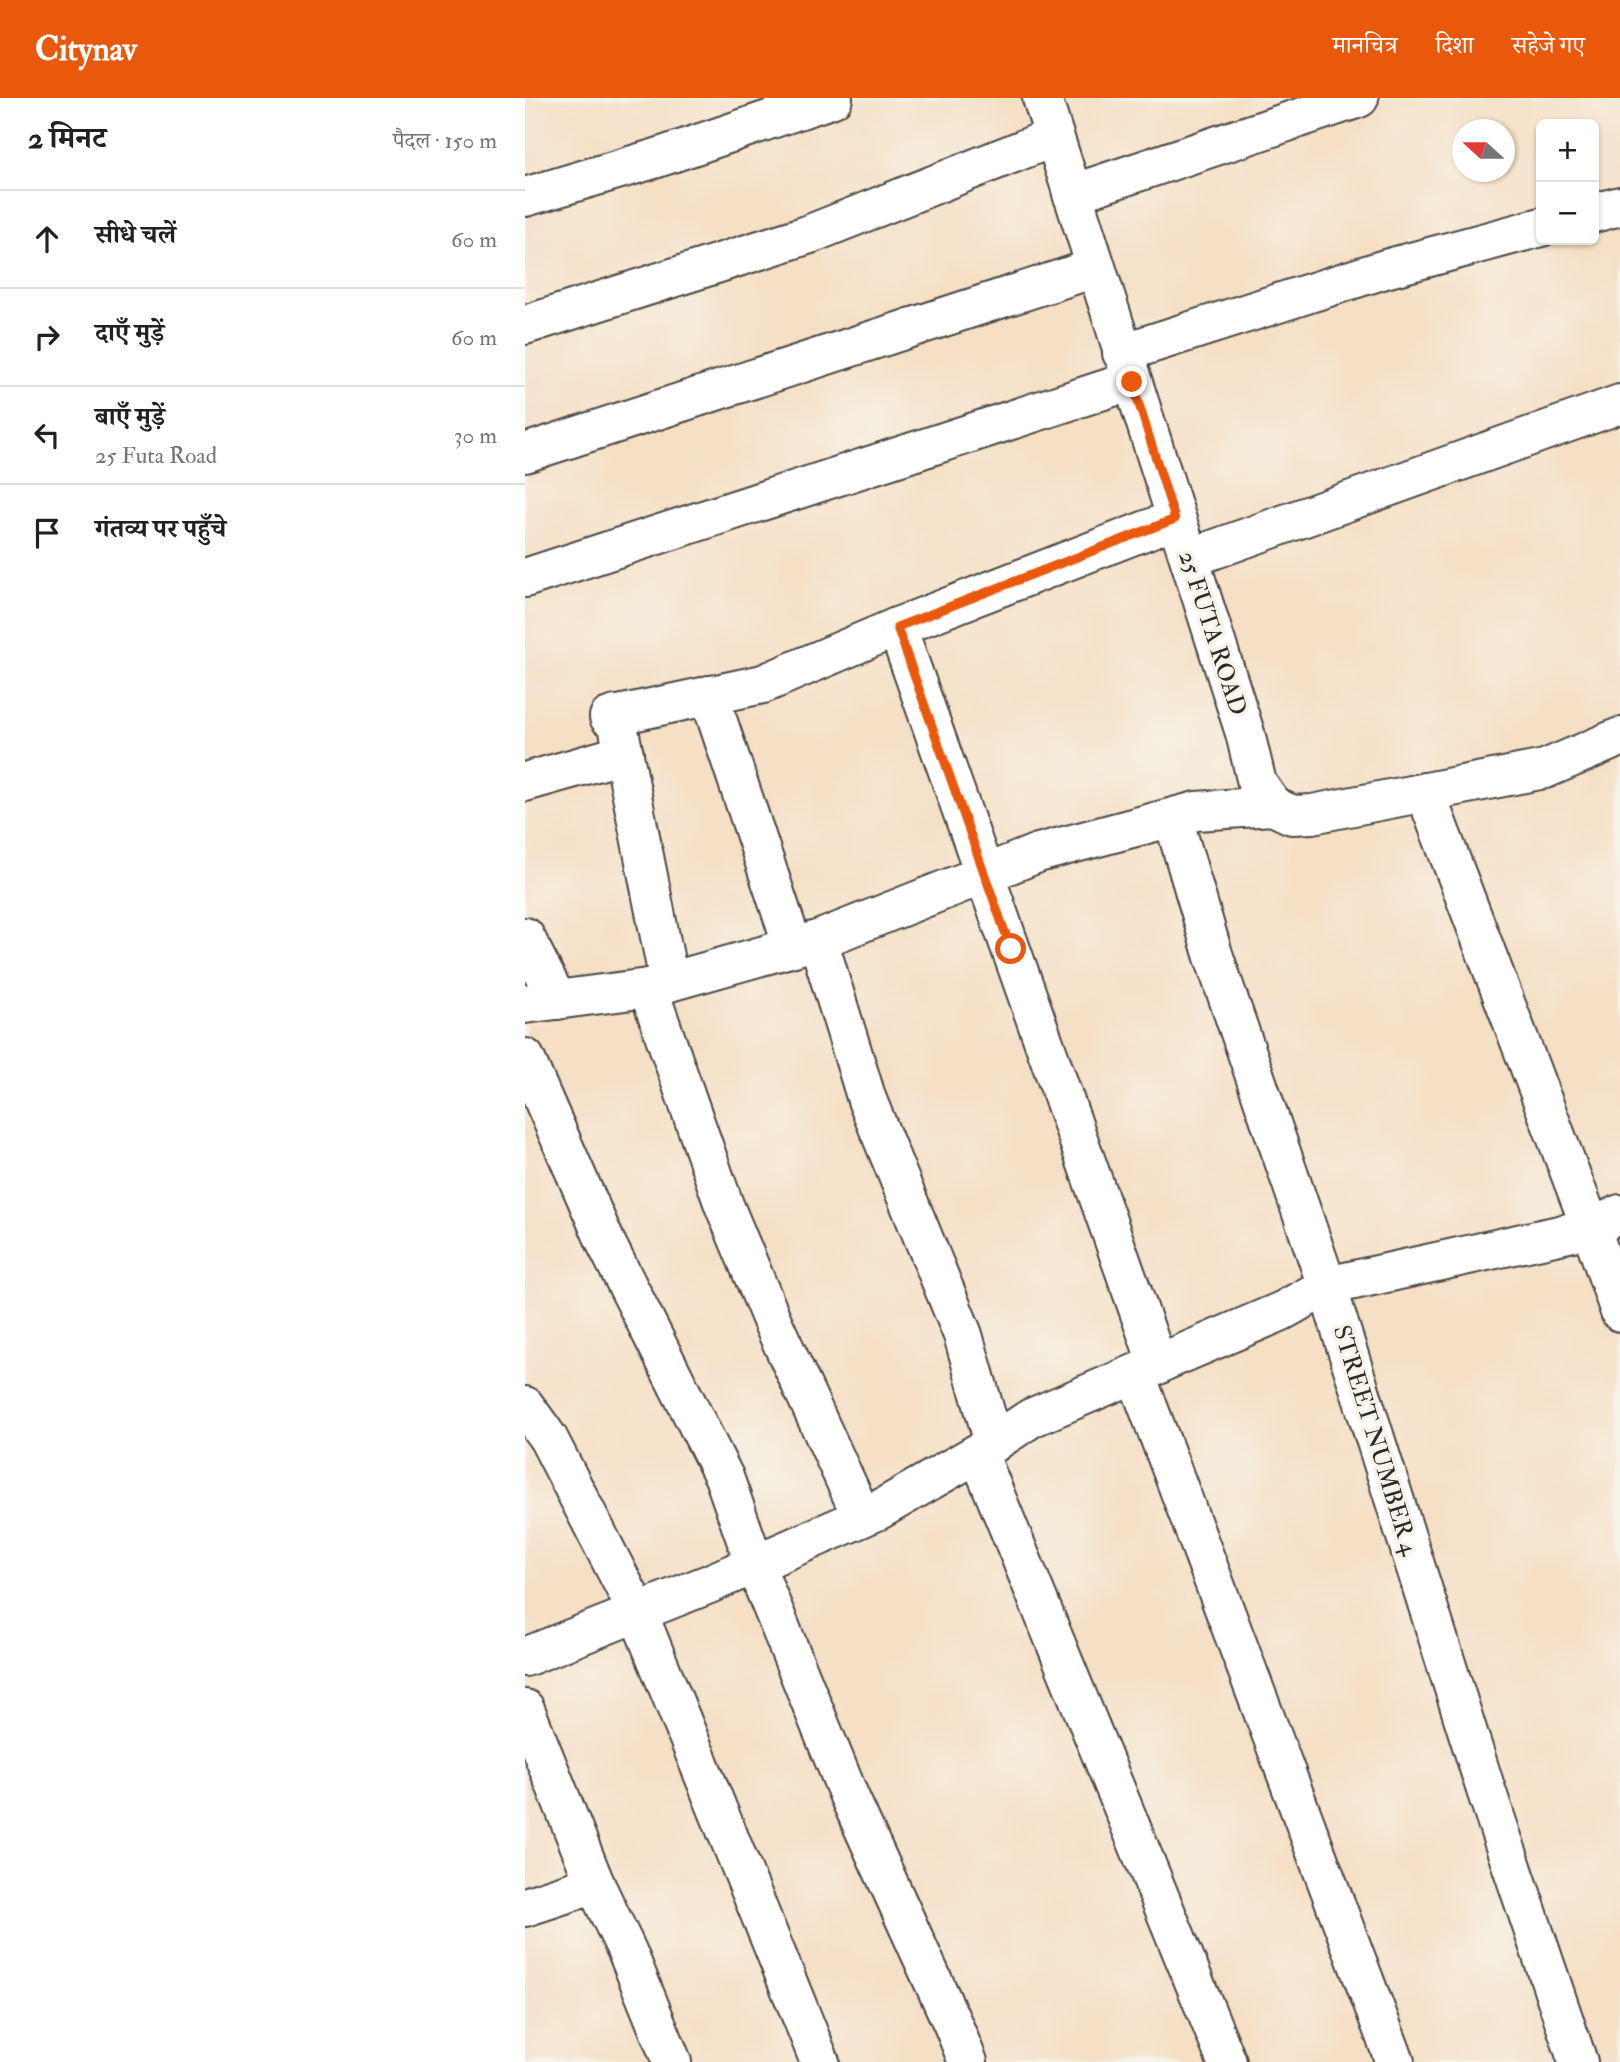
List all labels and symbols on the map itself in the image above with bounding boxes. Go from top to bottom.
north arrow [1452,119,1515,182]
route end [1116,366,1147,397]
street label: 25 FUTA ROAD [1171,547,1254,719]
route start [995,933,1026,964]
street label: STREET NUMBER 4 [1326,1322,1426,1560]

